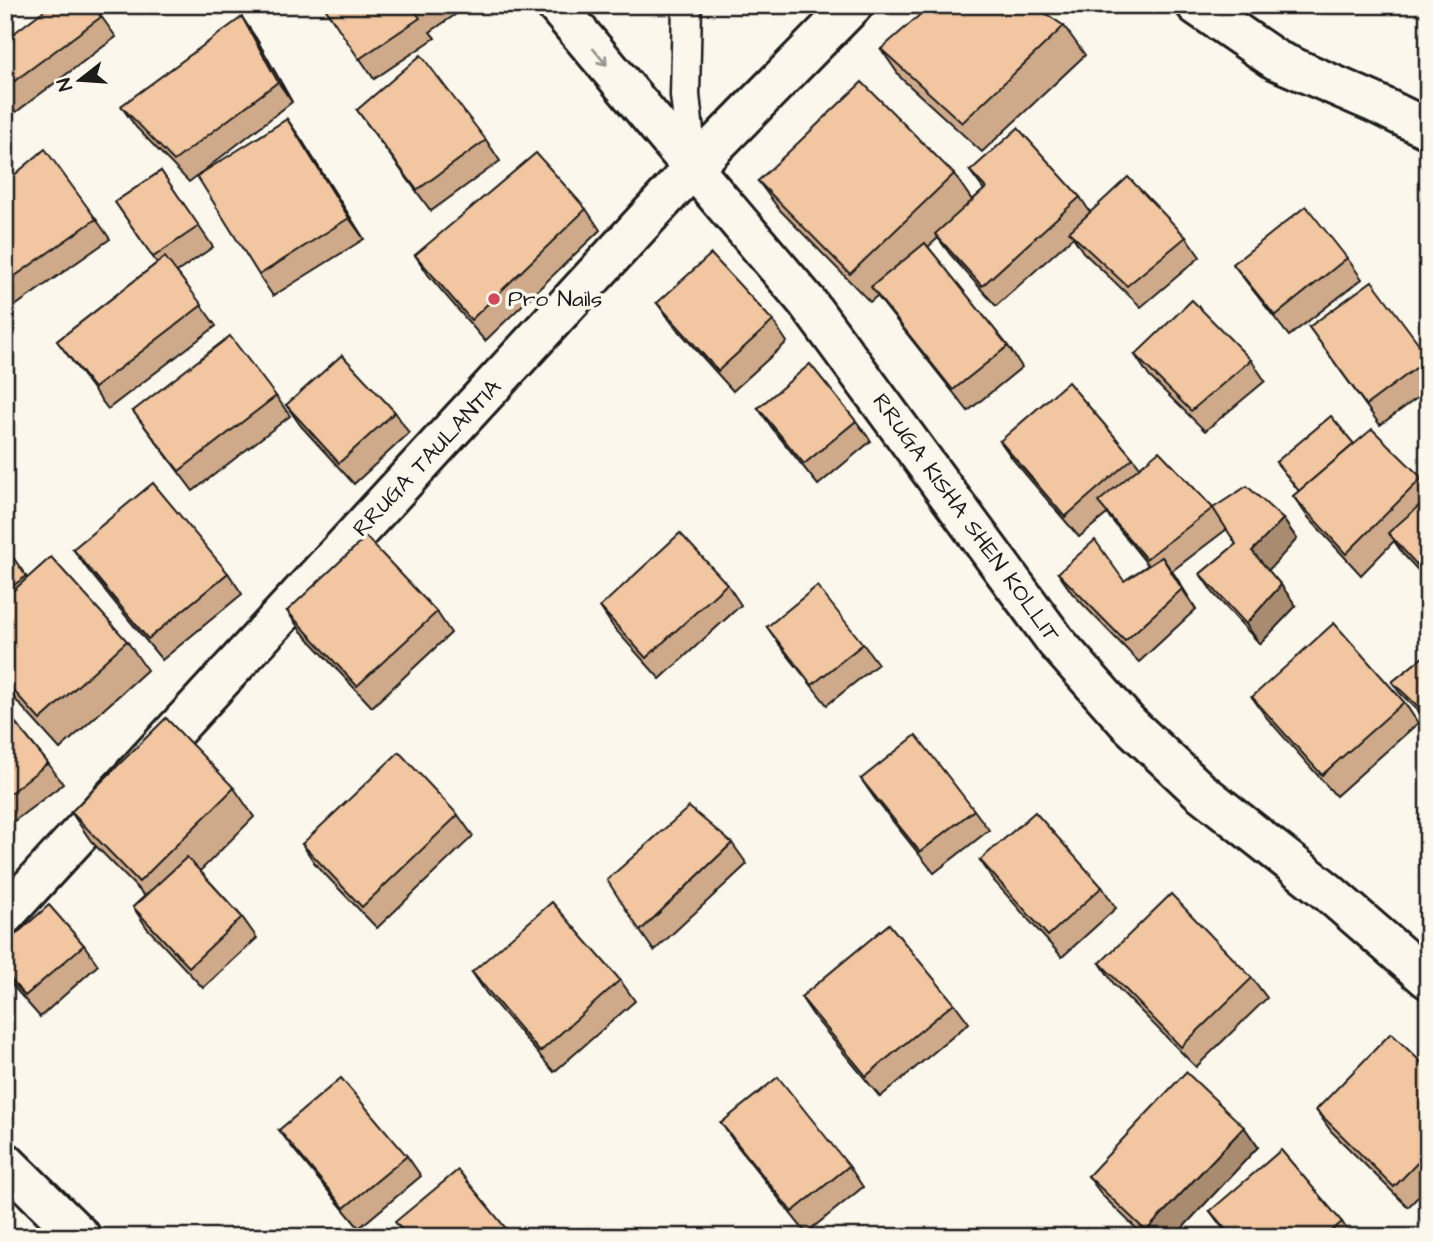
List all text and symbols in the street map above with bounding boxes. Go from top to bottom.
north arrow [46,46,116,116]
one-way arrow [592,48,608,66]
text: N [51,75,80,94]
place label: Pro Nails [508,283,602,315]
marker: Pro Nails [486,291,502,307]
street label: RRUGA TAULANTIA [345,372,509,544]
street label: RRUGA KISHA SHEN KOLLIT [865,387,1068,650]

